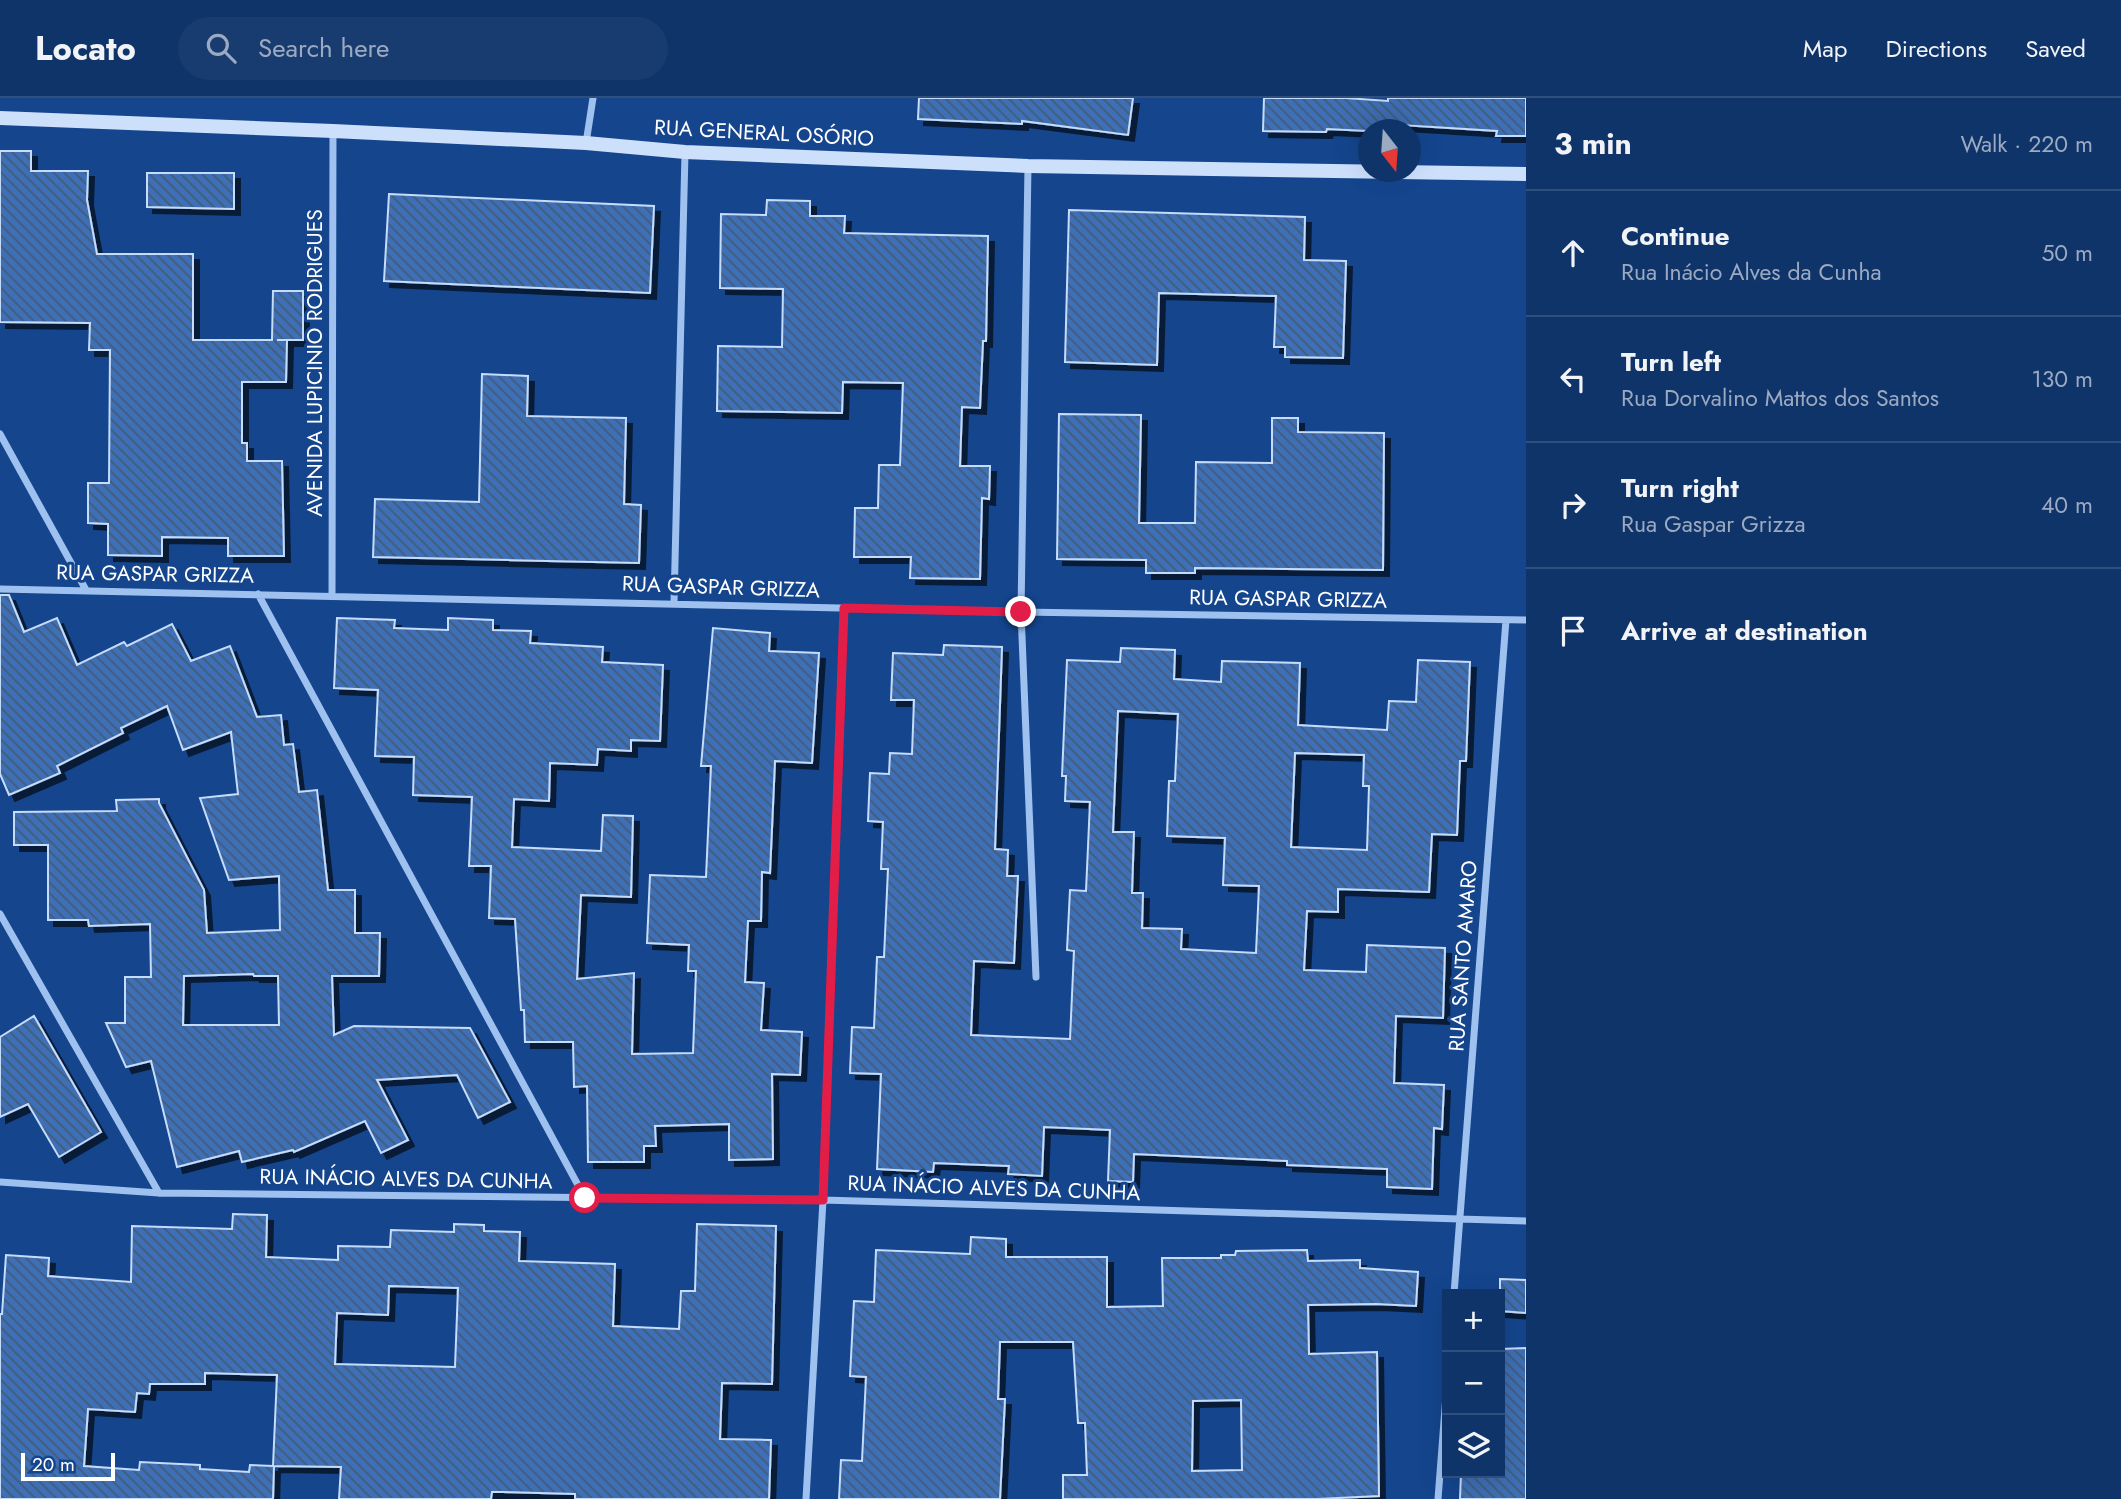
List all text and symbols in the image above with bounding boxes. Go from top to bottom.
search box [178,17,668,80]
text: Locato [35,25,136,72]
icon: search [202,29,240,67]
text: Search here [258,29,389,67]
text: Map [1803,31,1848,66]
text: Directions [1886,31,1987,66]
text: Saved [2025,31,2086,66]
street label: RUA GENERAL OSÓRIO [653,112,875,154]
north arrow [1358,119,1421,182]
text: 3 min [1554,122,1632,165]
text: Walk · 220 m [1961,127,2093,161]
street label: AVENIDA LUPICINIO RODRIGUES [300,209,330,517]
text: Continue [1621,217,1730,255]
icon: ahead [1554,234,1592,272]
text: 50 m [2041,236,2093,270]
text: Rua Inácio Alves da Cunha [1621,255,1882,289]
text: Turn left [1621,343,1721,381]
icon: left [1554,360,1592,398]
text: 130 m [2031,362,2093,396]
text: Rua Dorvalino Mattos dos Santos [1621,381,1939,415]
text: Turn right [1621,469,1739,507]
icon: right [1554,486,1592,524]
text: 40 m [2041,488,2093,522]
text: Rua Gaspar Grizza [1621,507,1806,541]
street label: RUA GASPAR GRIZZA [56,557,254,591]
street label: RUA GASPAR GRIZZA [622,569,821,605]
street label: RUA GASPAR GRIZZA [1189,582,1387,616]
route end [1005,596,1036,627]
icon: arrive [1554,612,1592,650]
text: Arrive at destination [1621,612,1868,650]
street label: RUA SANTO AMARO [1441,859,1485,1053]
street label: RUA INÁCIO ALVES DA CUNHA [259,1161,553,1197]
street label: RUA INÁCIO ALVES DA CUNHA [847,1168,1141,1208]
route start [569,1182,600,1213]
map controls [1442,1289,1505,1478]
button: + [1442,1289,1505,1352]
button: − [1442,1352,1505,1415]
button: layers [1442,1415,1505,1478]
scale bar [21,1450,116,1482]
text: 20 m [32,1451,75,1478]

